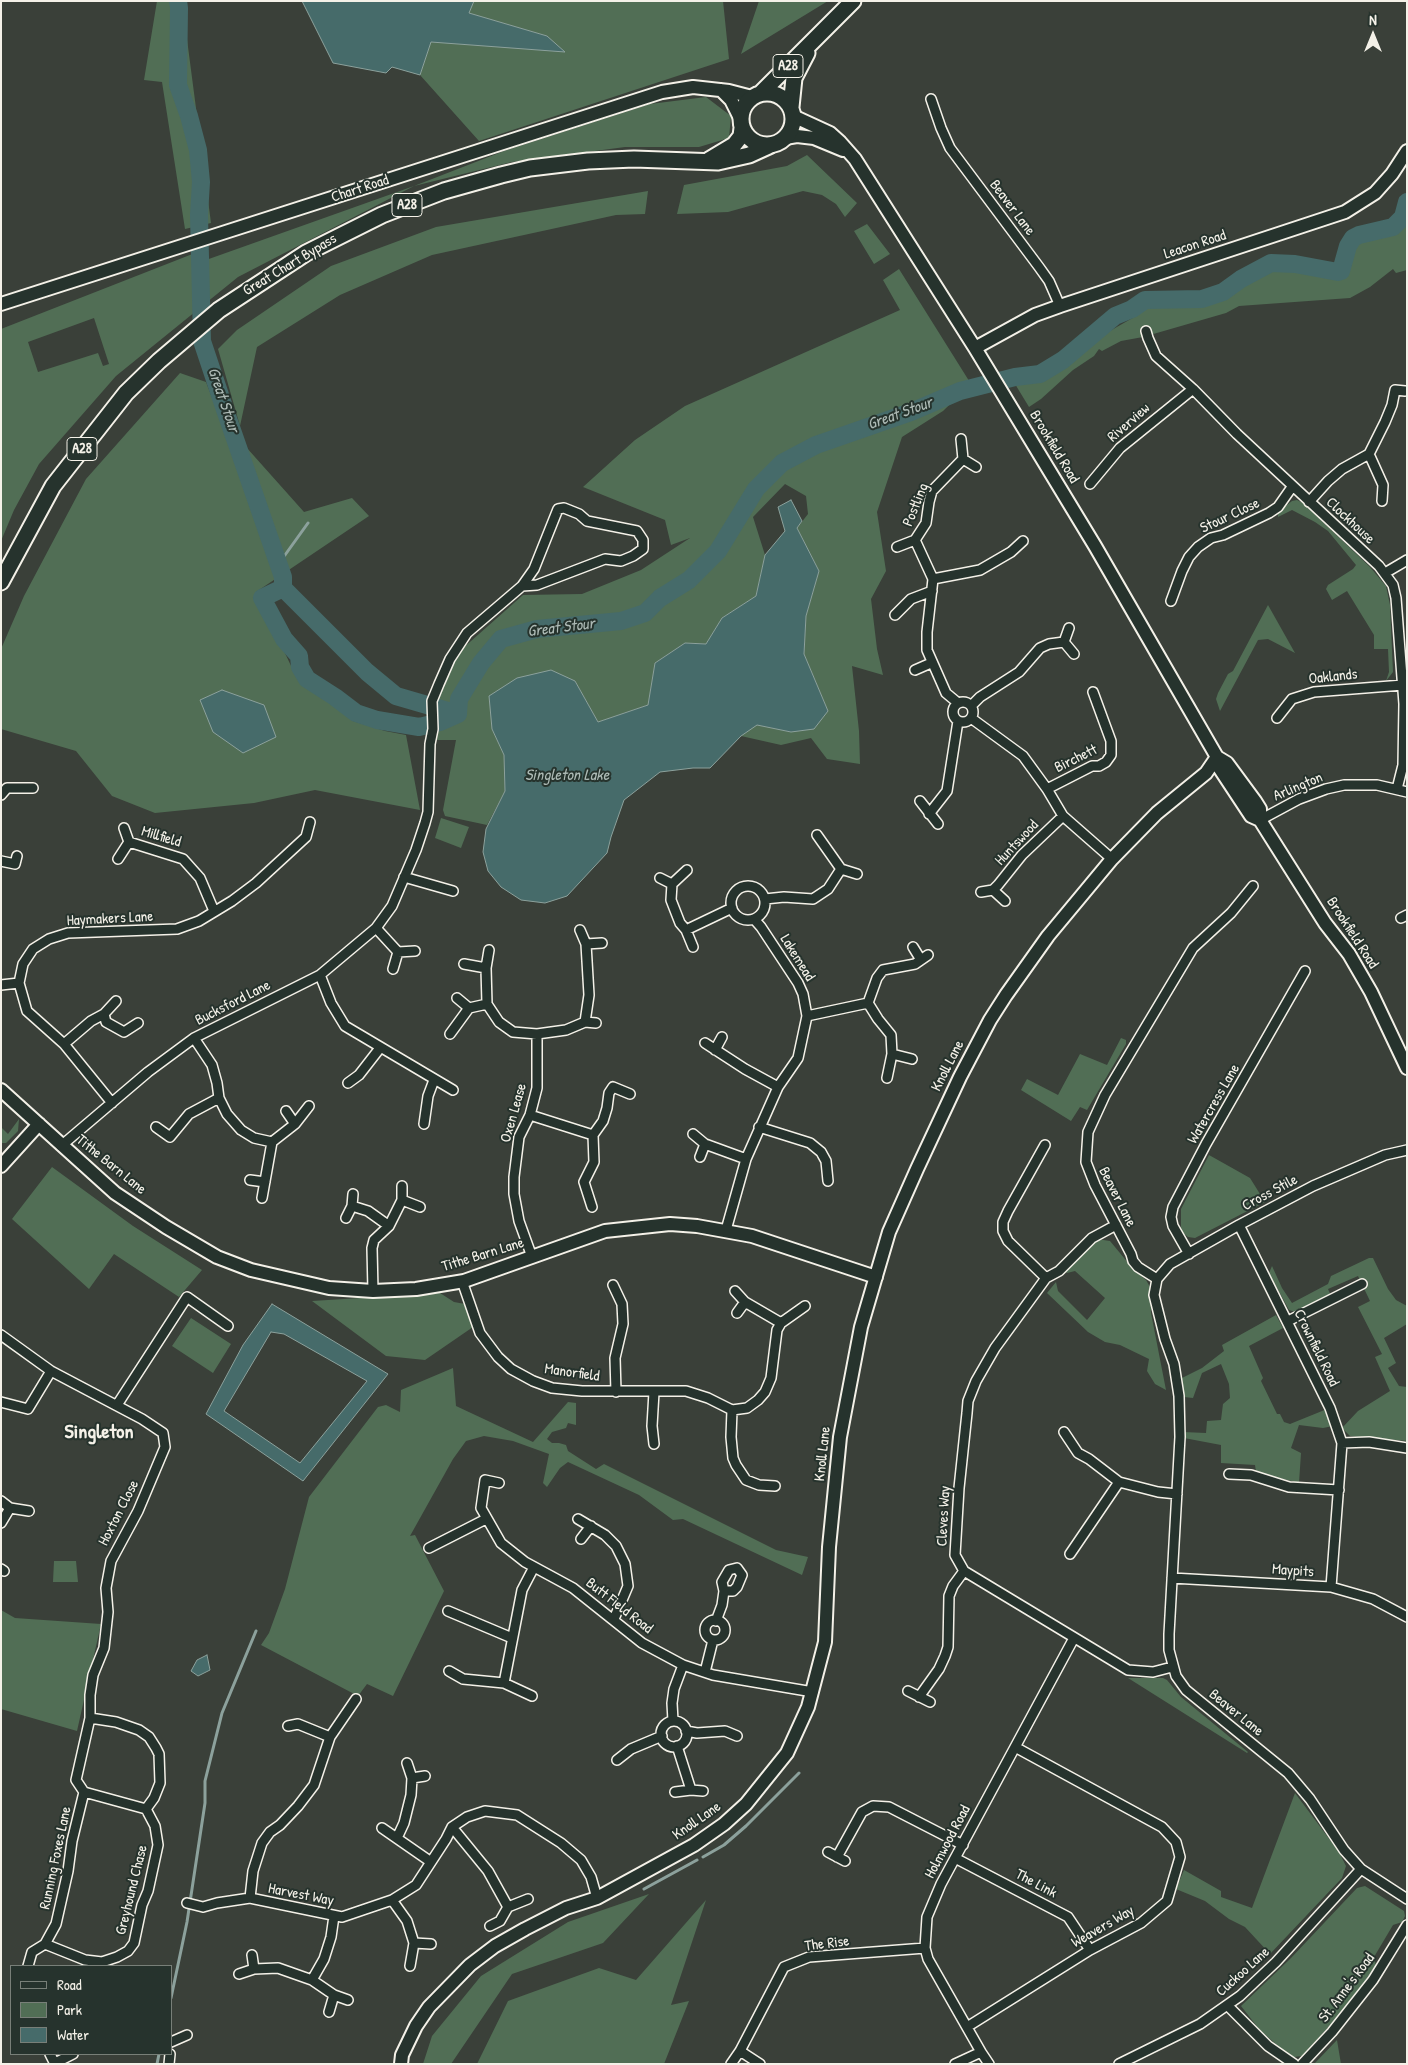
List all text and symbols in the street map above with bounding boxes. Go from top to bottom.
north arrow [1348,10,1398,60]
text: N [1369,10,1377,29]
road number: A28 [773,54,803,78]
street label: Chart Road [329,171,391,207]
street label: Beaver Lane [985,177,1039,239]
road number: A28 [392,194,422,216]
street label: Leacon Road [1162,227,1228,263]
street label: Great Chart Bypass [240,230,340,300]
water label: Great Stour [203,365,243,435]
water label: Great Stour [865,393,935,435]
street label: Riverview [1104,400,1154,446]
street label: Brookfield Road [1025,407,1083,487]
road number: A28 [67,438,97,460]
street label: Postling [899,481,933,529]
street label: Stour Close [1198,494,1262,538]
street label: Clockhouse [1322,494,1378,548]
water label: Great Stour [526,614,596,642]
street label: Oaklands [1308,666,1358,688]
street label: Birchett [1052,741,1100,777]
water label: Singleton Lake [525,766,609,786]
street label: Arlington [1271,769,1325,805]
street label: Huntswood [991,817,1043,869]
street label: Millfield [139,822,183,852]
street label: Brookfield Road [1322,894,1382,972]
street label: Haymakers Lane [66,908,154,930]
street label: Lakemead [776,931,818,985]
street label: Bucksford Lane [192,976,274,1030]
street label: Knoll Lane [928,1038,968,1094]
street label: Watercress Lane [1184,1061,1244,1147]
street label: Oxen Lease [497,1081,531,1145]
street label: Tithe Barn Lane [72,1131,150,1199]
street label: Beaver Lane [1094,1164,1140,1230]
street label: Cross Stile [1239,1171,1301,1215]
street label: Tithe Barn Lane [440,1234,526,1276]
street label: Crownfield Road [1290,1306,1342,1390]
street label: Manorfield [543,1360,601,1386]
district label: Singleton [65,1421,133,1445]
street label: Knoll Lane [811,1426,835,1482]
street label: Hoxton Close [95,1477,143,1549]
street label: Cleves Way [933,1485,955,1547]
street label: Maypits [1271,1561,1315,1581]
street label: Butt Field Road [582,1574,656,1638]
street label: Beaver Lane [1205,1686,1267,1740]
street label: Knoll Lane [669,1798,725,1844]
street label: Holmwood Road [921,1802,975,1882]
street label: Running Foxes Lane [36,1805,76,1911]
street label: Greyhound Chase [112,1843,152,1937]
street label: The Link [1012,1866,1060,1902]
street label: Harvest Way [267,1880,335,1910]
street label: Weavers Way [1068,1902,1138,1952]
street label: The Rise [804,1932,850,1956]
street label: Cuckoo Lane [1212,1943,1274,2001]
street label: St. Anne's Road [1315,1950,1379,2026]
legend [10,1965,172,2055]
text: Road [57,1974,82,1995]
text: Park [57,1999,82,2020]
text: Water [57,2024,89,2045]

